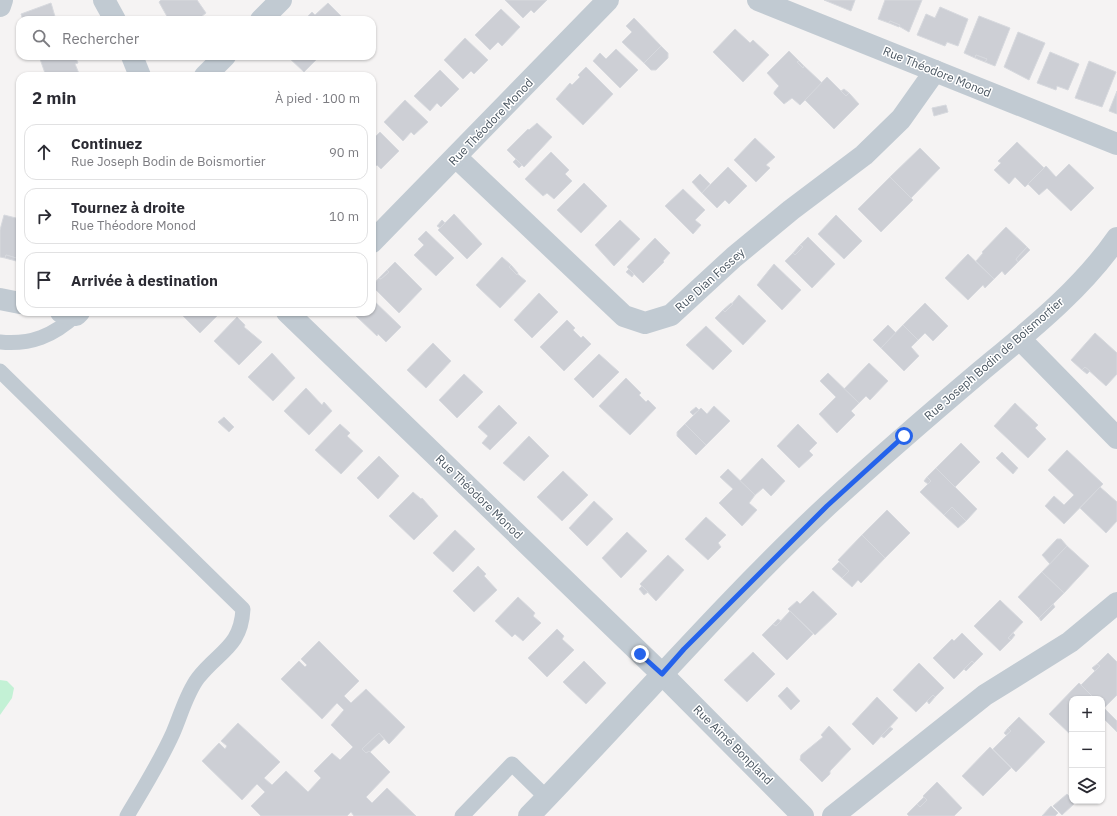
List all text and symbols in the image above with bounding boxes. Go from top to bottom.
search box [16,16,376,60]
icon: search [30,27,52,49]
text: Rechercher [62,29,139,48]
street label: Rue Théodore Monod [881,43,993,100]
street label: Rue Théodore Monod [445,75,536,168]
text: 2 min [32,87,76,109]
text: À pied · 100 m [275,90,360,107]
text: Continuez [71,134,142,153]
icon: ahead [33,141,55,163]
text: 90 m [329,144,359,161]
text: Rue Joseph Bodin de Boismortier [71,153,266,170]
text: Tournez à droite [71,198,185,217]
icon: right [33,205,55,227]
text: 10 m [329,208,359,225]
text: Rue Théodore Monod [71,217,196,234]
street label: Rue Dian Fossey [672,245,747,315]
icon: arrive [33,269,55,291]
text: Arrivée à destination [71,271,218,290]
street label: Rue Joseph Bodin de Boismortier [921,294,1067,423]
route start [895,427,913,445]
street label: Rue Théodore Monod [433,451,526,542]
route end [631,645,649,663]
map controls [1069,696,1105,804]
button: + [1069,696,1105,732]
street label: Rue Aimé Bonpland [690,702,776,788]
button: − [1069,732,1105,768]
button: layers [1069,768,1105,804]

